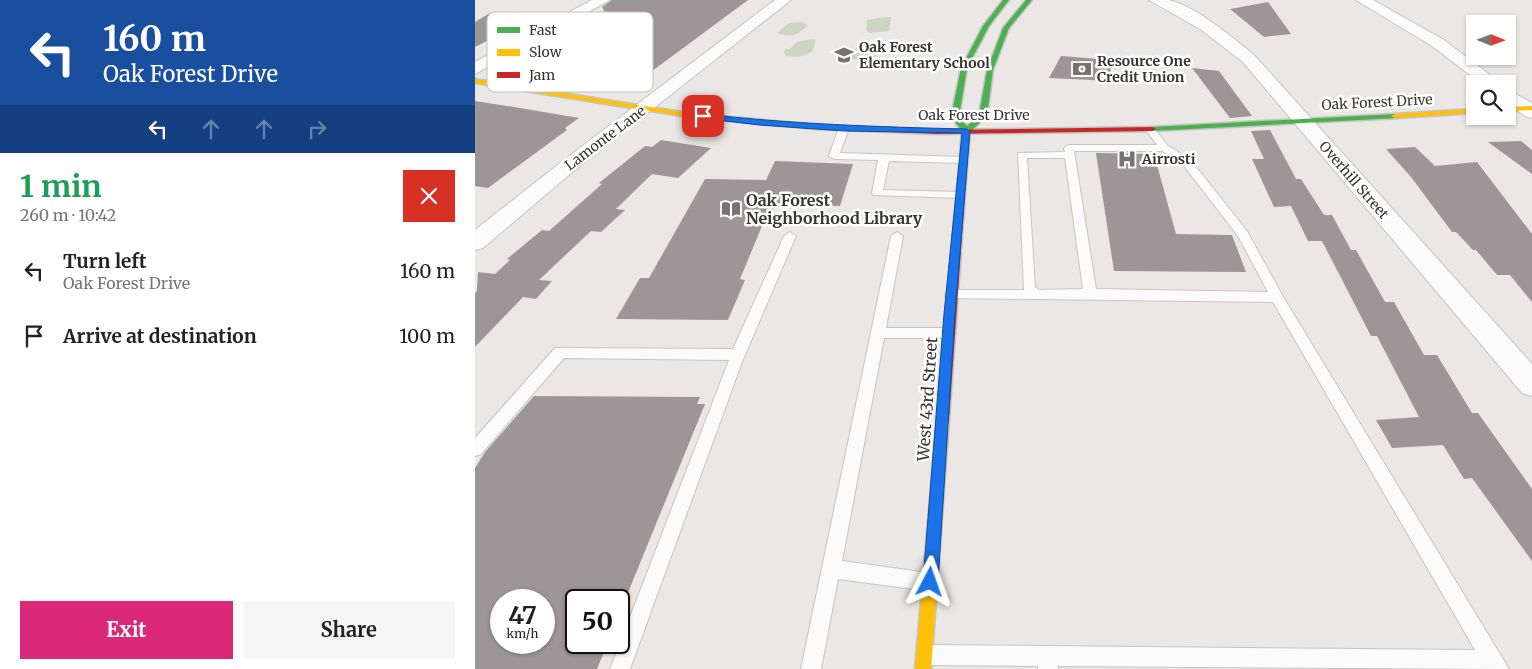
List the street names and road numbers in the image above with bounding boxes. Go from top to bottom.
street label: Oak Forest Drive [1321,90,1433,114]
street label: Lamonte Lane [561,102,649,174]
street label: Oak Forest Drive [918,106,1030,124]
street label: Overhill Street [1315,137,1393,223]
street label: West 43rd Street [913,335,941,463]

